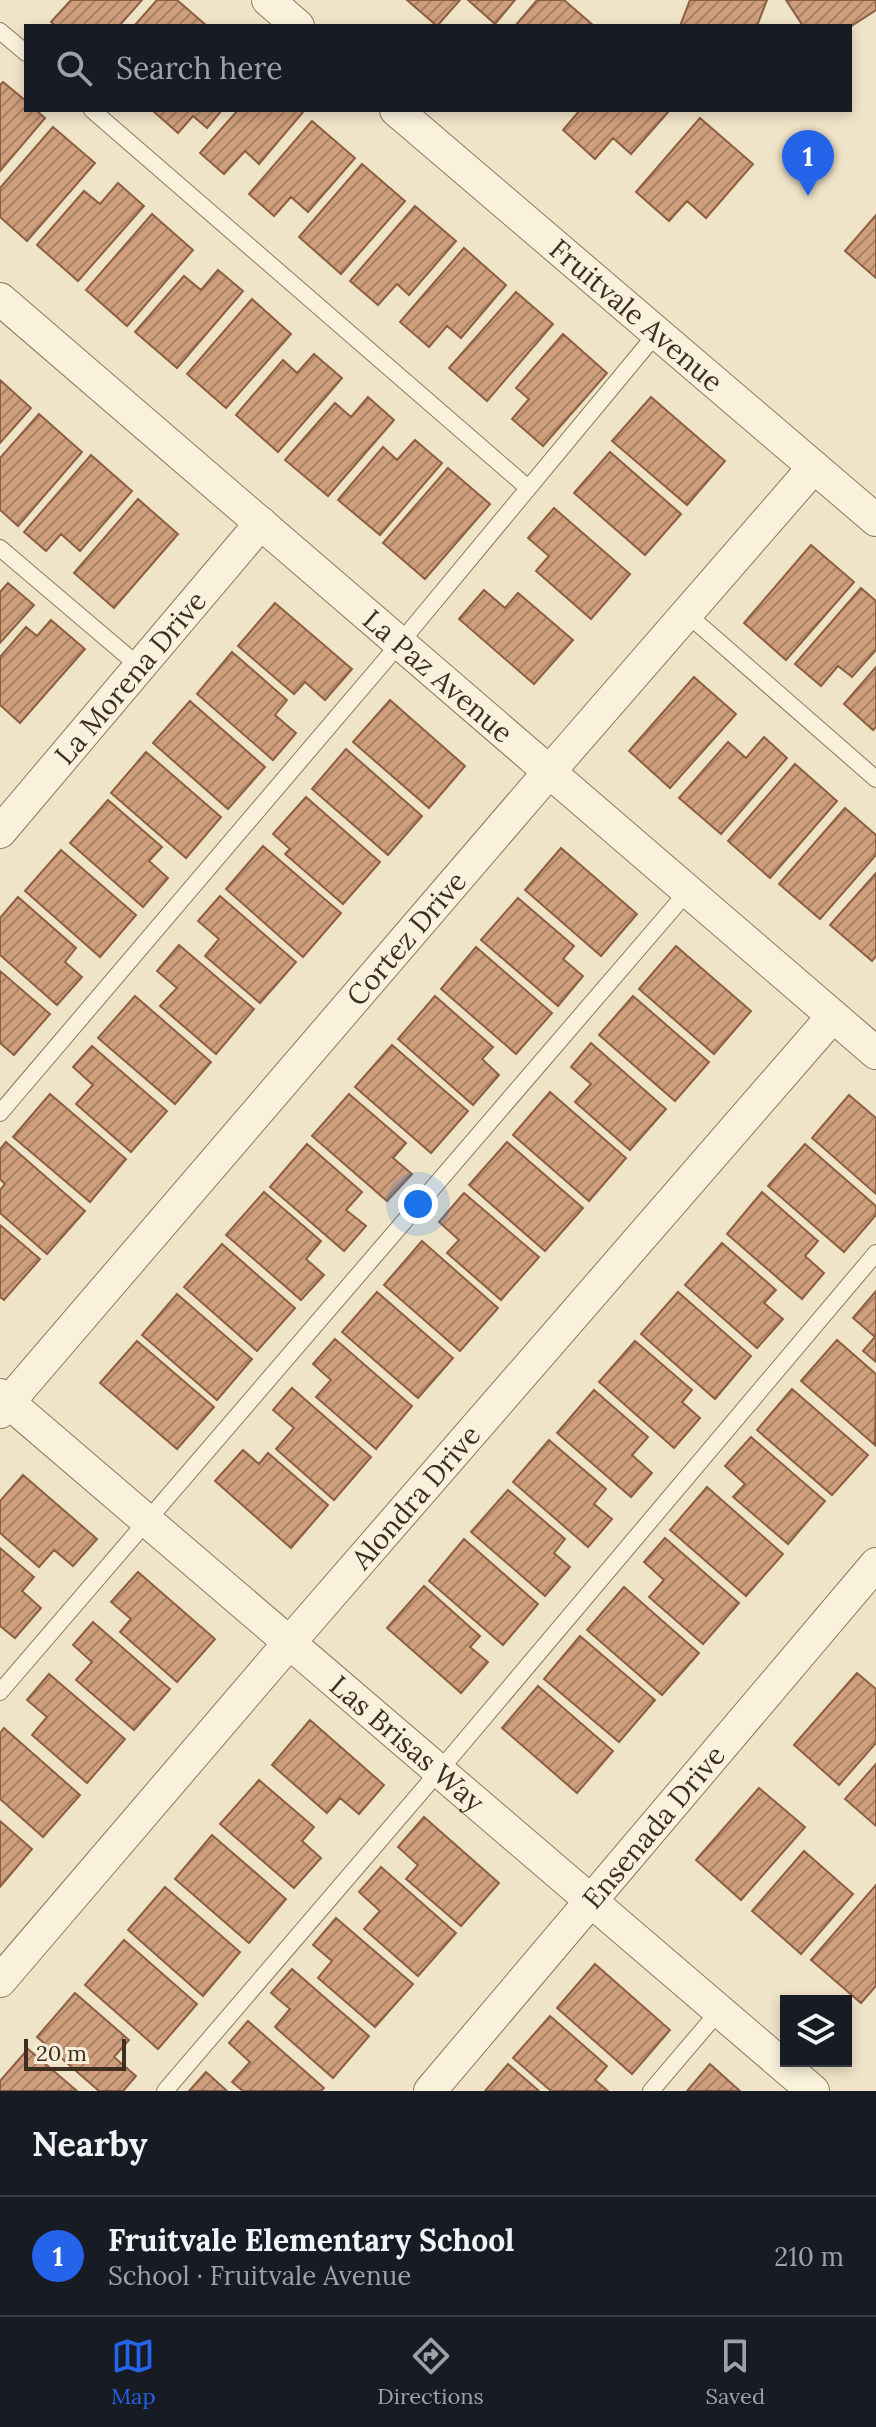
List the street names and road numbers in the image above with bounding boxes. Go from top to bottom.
street label: Fruitvale Avenue [542,231,731,399]
street label: La Morena Drive [47,583,214,772]
street label: La Paz Avenue [356,602,521,751]
street label: Cortez Drive [339,864,474,1013]
street label: Alondra Drive [343,1418,488,1577]
street label: Las Brisas Way [322,1667,492,1820]
street label: Ensenada Drive [574,1738,733,1916]

